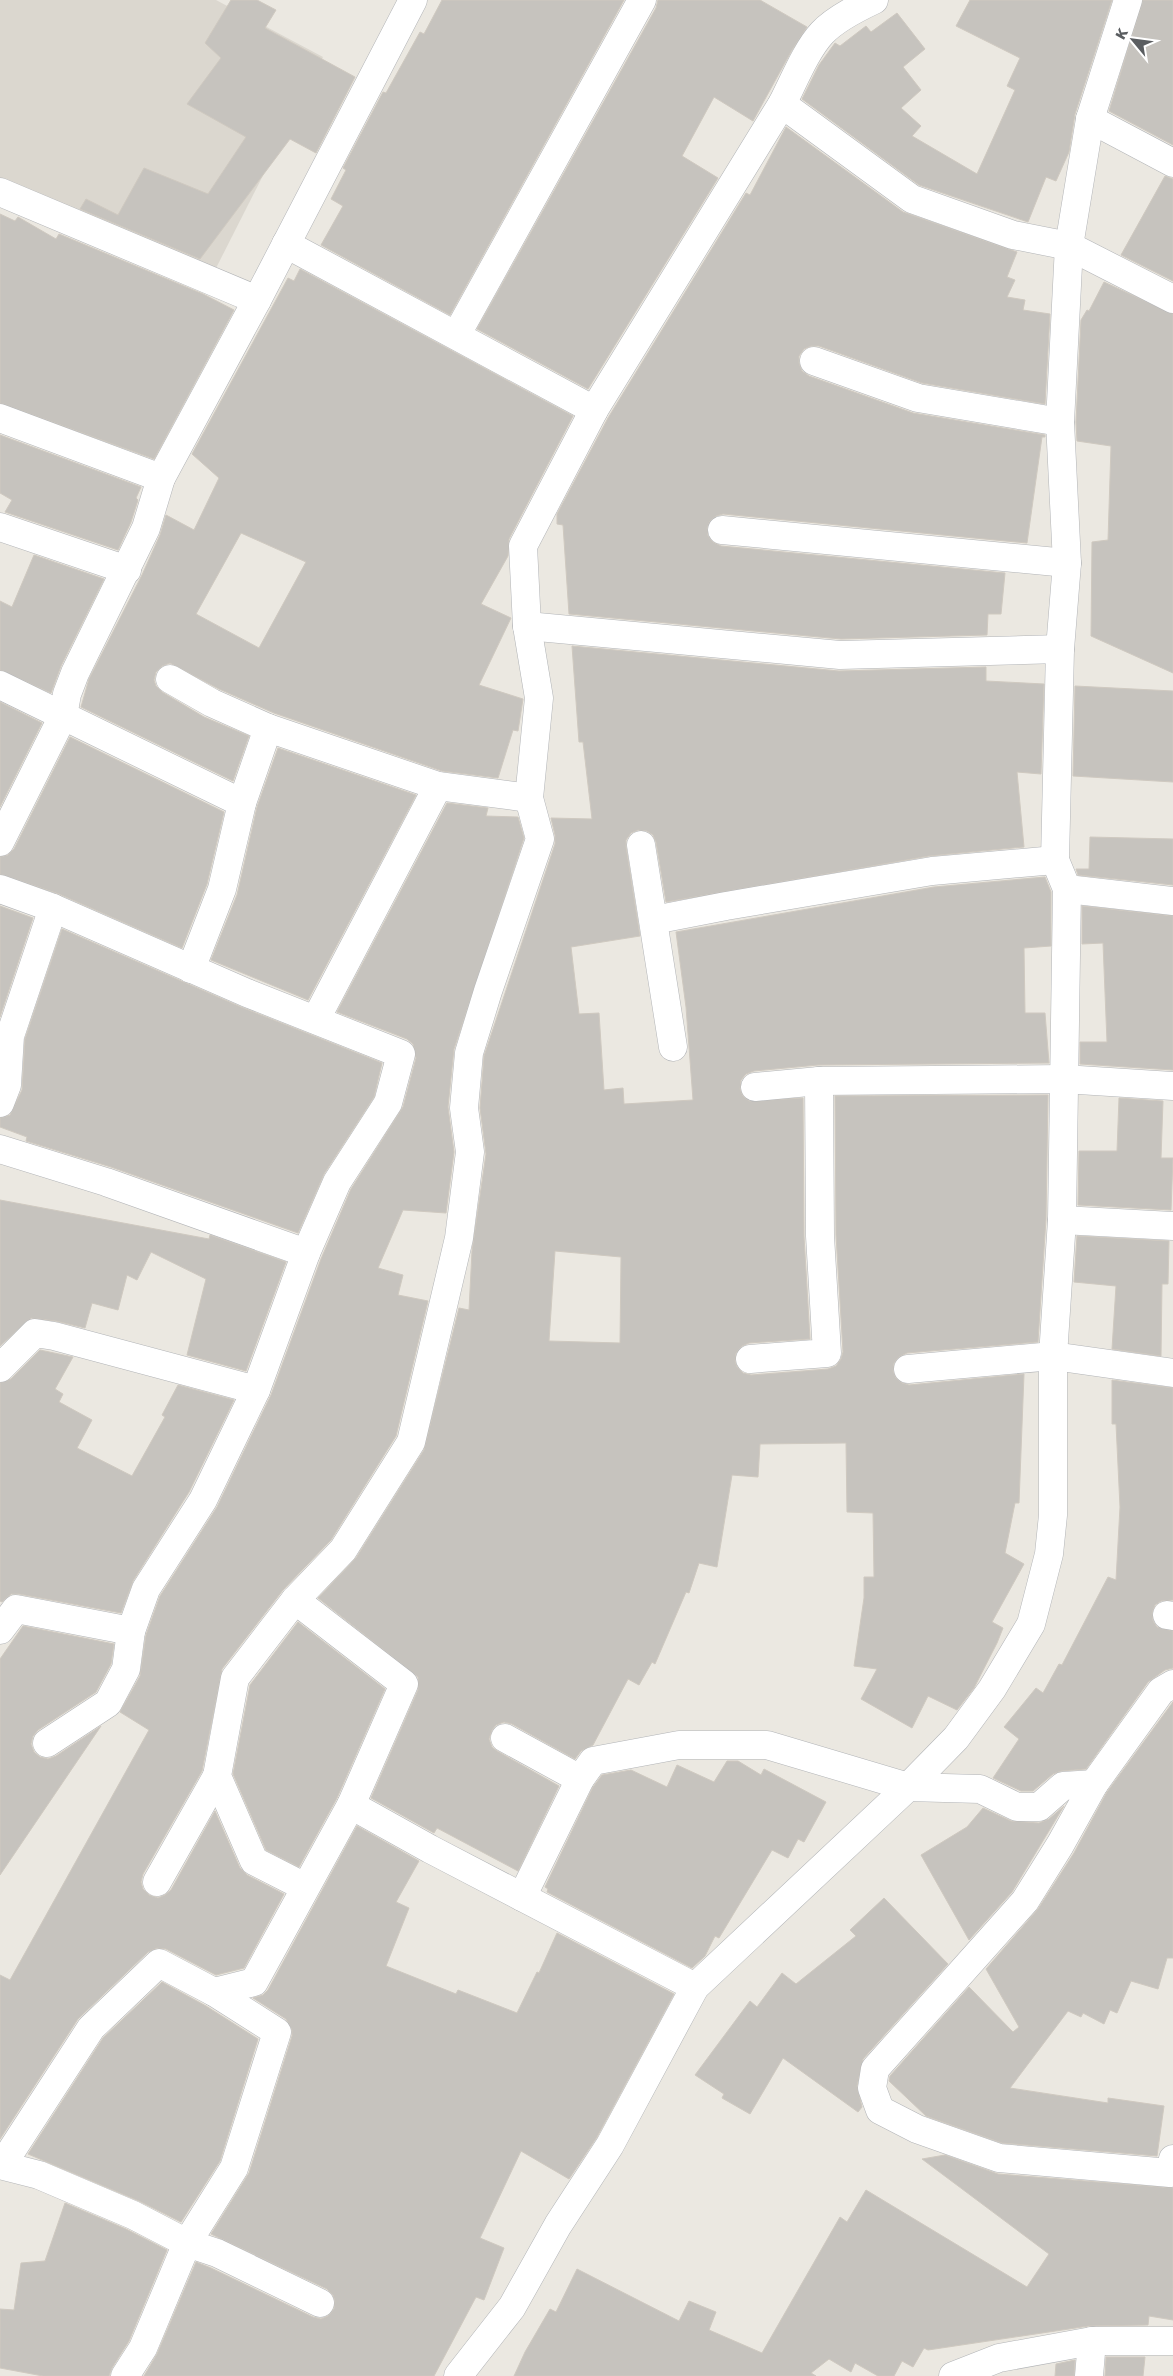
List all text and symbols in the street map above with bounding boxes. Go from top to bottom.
north arrow [1108,15,1158,65]
text: K [1111,25,1131,42]

